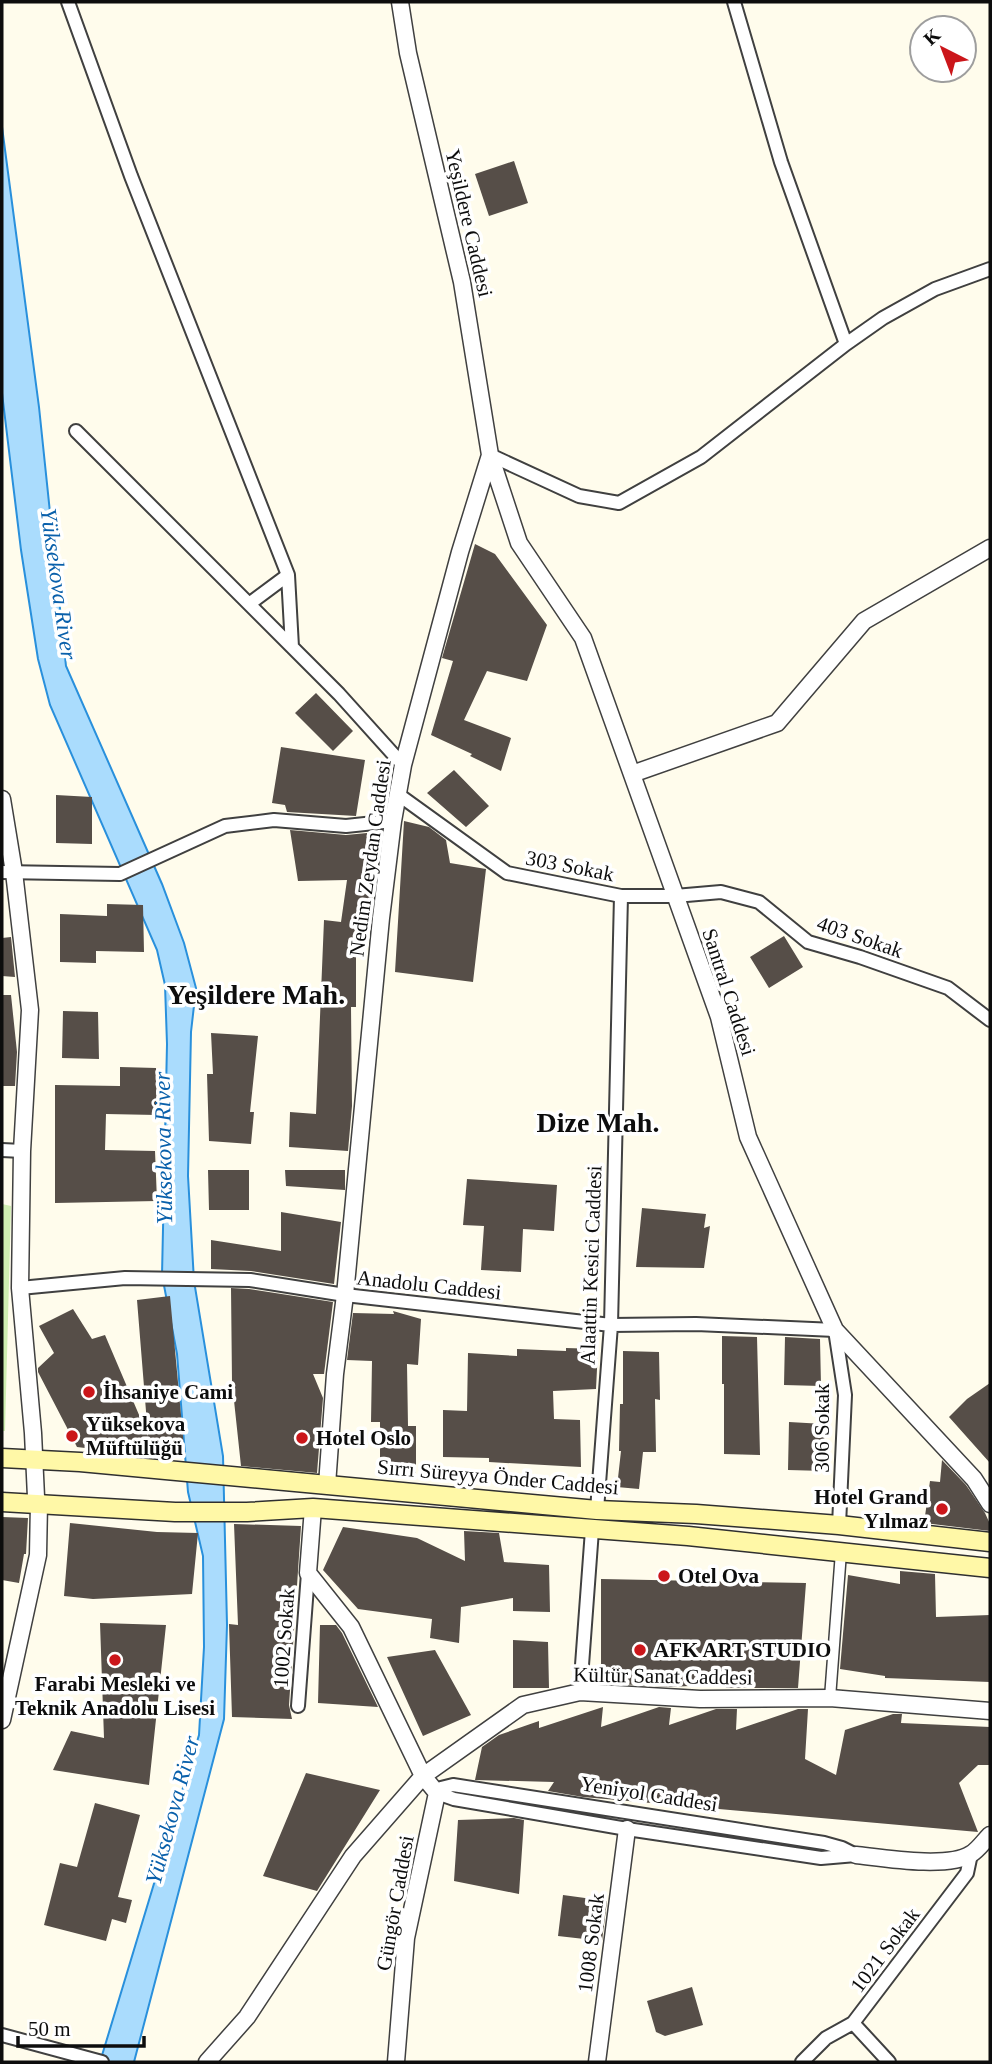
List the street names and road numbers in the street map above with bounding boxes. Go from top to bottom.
street label: Yeşildere Caddesi [440,147,498,300]
street label: Nedim Zeydan Caddesi [344,758,396,958]
street label: 303 Sokak [524,846,617,886]
street label: 403 Sokak [814,911,907,963]
street label: Santral Caddesi [697,925,761,1059]
street label: Alaattin Kesici Caddesi [576,1165,606,1365]
street label: Anadolu Caddesi [356,1265,503,1305]
street label: 306 Sokak [810,1383,834,1473]
street label: Sırrı Süreyya Önder Caddesi [376,1454,620,1500]
street label: 1002 Sokak [269,1587,299,1689]
street label: Kültür Sanat Caddesi [573,1662,753,1690]
street label: Yeniyol Caddesi [579,1771,719,1817]
street label: Güngör Caddesi [371,1833,419,1973]
street label: 1008 Sokak [573,1892,609,1994]
street label: 1021 Sokak [845,1903,925,1997]

